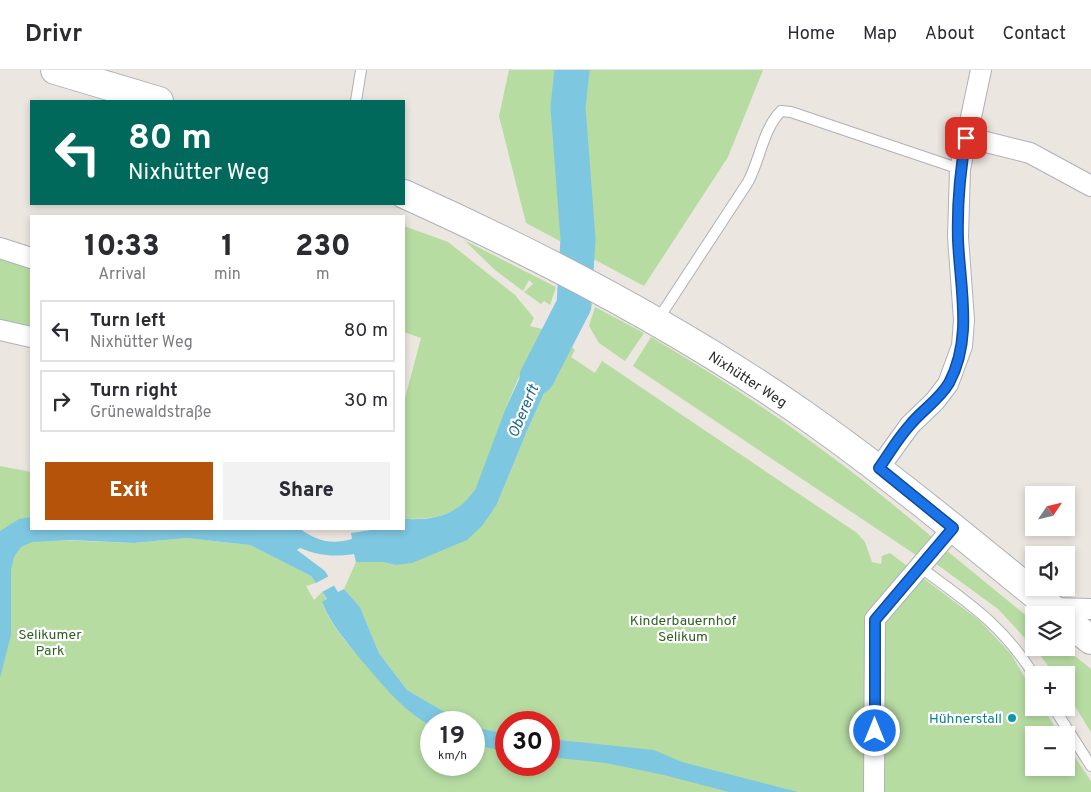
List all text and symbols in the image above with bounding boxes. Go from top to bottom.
text: Drivr [25,20,82,50]
text: Home [787,23,835,46]
text: Map [863,23,897,46]
text: About [925,23,974,46]
text: Contact [1002,23,1066,46]
text: 80 m [128,117,212,161]
pin [945,117,987,159]
icon: left [45,120,110,185]
icon: arrive [952,124,980,152]
text: Nixhütter Weg [128,160,269,187]
text: 10:33 [84,229,160,266]
text: 1 [221,229,234,266]
text: 230 [295,229,351,266]
text: Arrival [98,265,146,285]
text: min [214,265,241,285]
text: m [316,265,330,285]
text: Turn left [90,309,166,333]
icon: left [47,317,75,345]
text: 80 m [344,319,388,343]
text: Nixhütter Weg [90,333,193,353]
street label: Nixhütter Weg [705,349,790,412]
text: Turn right [90,379,178,403]
water label: Obererft [505,382,544,441]
icon: right [47,387,75,415]
text: 30 m [344,389,388,413]
text: Grünewaldstraße [90,403,211,423]
button: Exit [45,462,213,520]
button: Share [223,462,390,520]
north arrow [1025,486,1075,536]
map controls [1025,486,1075,776]
button: sound [1025,546,1075,596]
button: layers [1025,606,1075,656]
park label: Kinderbauernhof Selikum [630,613,737,646]
park label: Selikumer Park [18,627,82,660]
button: + [1025,666,1075,716]
position arrow [848,704,900,756]
speed limit sign: 30 [495,711,560,776]
place label: Hühnerstall [929,711,1002,728]
marker: Hühnerstall [1006,712,1018,724]
text: 19 [440,721,465,753]
button: − [1025,726,1075,776]
text: km/h [438,748,467,764]

